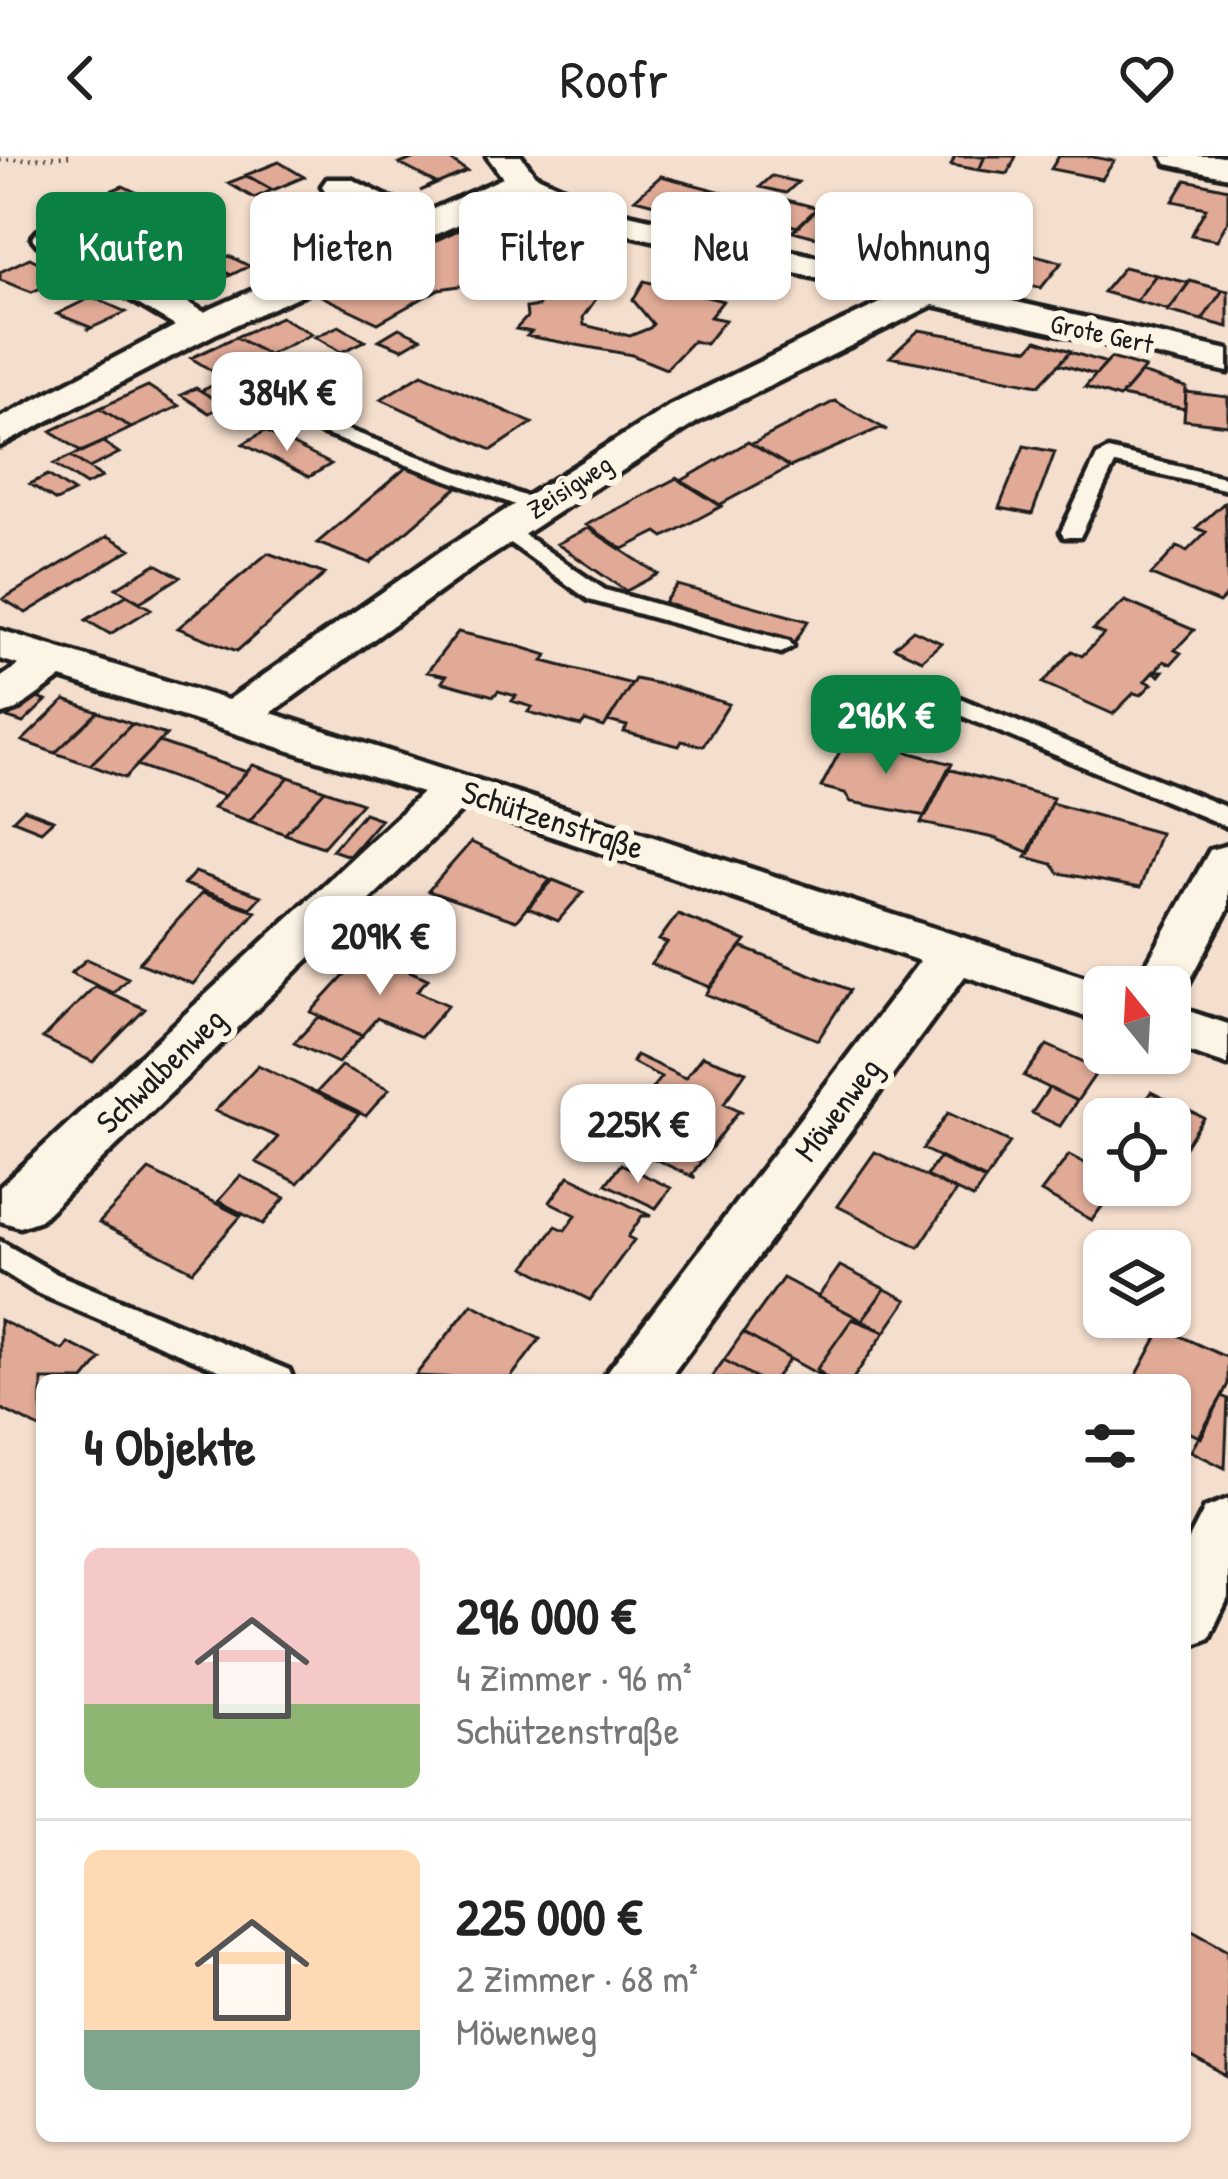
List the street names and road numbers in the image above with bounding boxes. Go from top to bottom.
street label: Grote Gert [1047,305,1157,362]
street label: Zeisigweg [520,445,619,528]
street label: Schützenstraße [456,769,650,870]
street label: Schwalbenweg [86,997,235,1143]
street label: Möwenweg [784,1048,891,1171]

